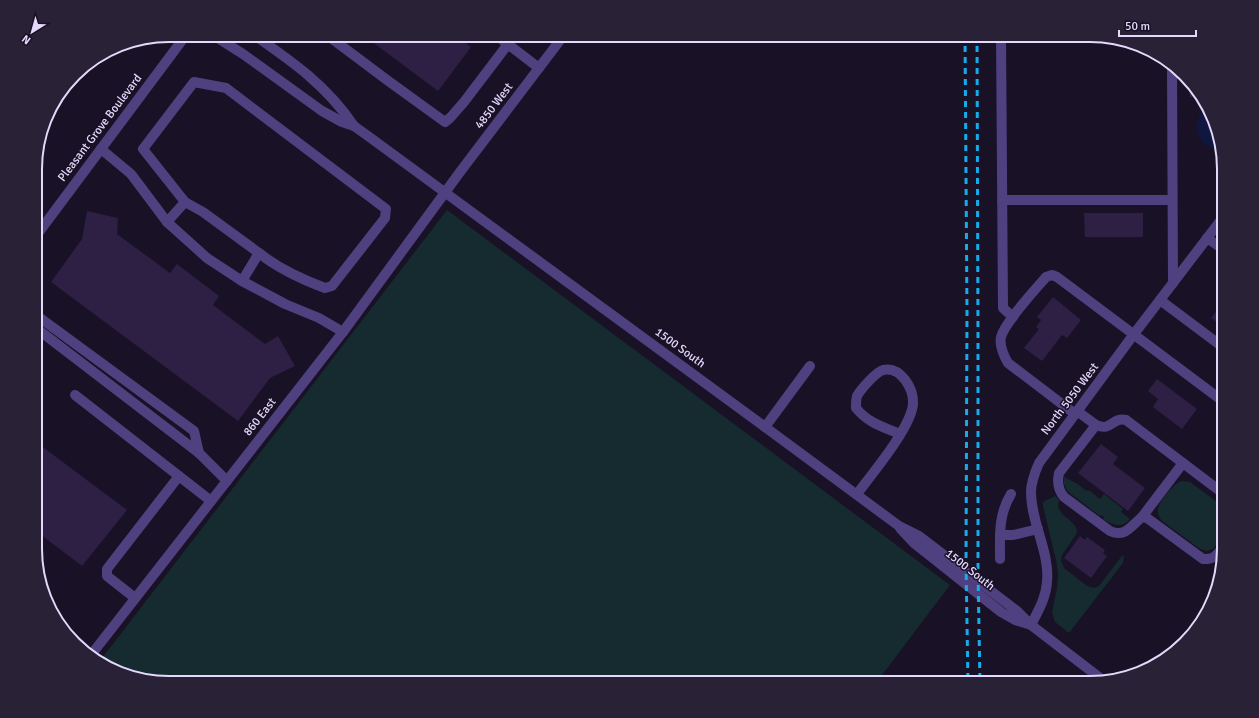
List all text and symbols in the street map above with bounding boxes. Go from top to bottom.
north arrow [12,12,52,52]
scale bar [1119,12,1196,38]
text: 50 m [1125,19,1150,34]
text: N [19,32,33,47]
street label: Pleasant Grove Boulevard [55,71,145,185]
street label: 4850 West [472,80,516,132]
street label: 1500 South [652,325,708,371]
street label: North 5050 West [1038,360,1102,438]
street label: 860 East [240,395,280,439]
street label: 1500 South [942,546,998,594]

